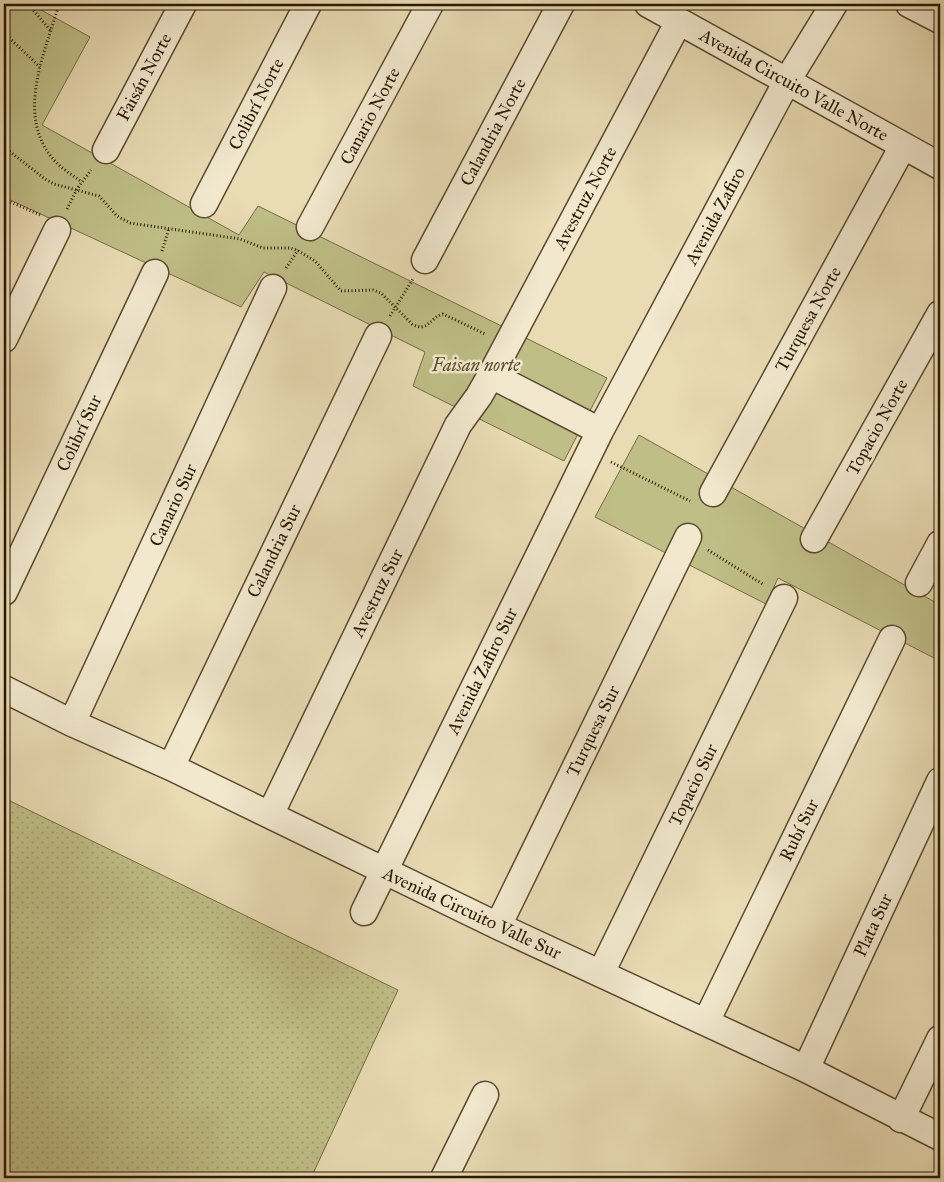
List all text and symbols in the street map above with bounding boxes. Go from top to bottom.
street label: Avenida Circuito Valle Norte [695,23,892,146]
street label: Faisán Norte [112,29,176,125]
street label: Colibrí Norte [223,54,289,154]
street label: Canario Norte [335,64,405,168]
street label: Calandria Norte [455,74,531,190]
street label: Avestruz Norte [548,143,621,254]
street label: Avenida Zafiro [680,163,750,270]
street label: Turquesa Norte [770,263,847,376]
park label: Faisan norte [431,354,521,376]
street label: Topacio Norte [841,375,913,479]
street label: Colibrí Sur [52,391,106,475]
street label: Canario Sur [144,460,202,550]
street label: Calandria Sur [242,501,306,601]
street label: Avestruz Sur [346,545,408,642]
street label: Avenida Zafiro Sur [441,604,522,739]
street label: Turquesa Sur [561,682,626,781]
street label: Topacio Sur [664,740,722,830]
street label: Rubí Sur [775,795,824,865]
street label: Avenida Circuito Valle Sur [378,862,565,964]
street label: Plata Sur [849,890,897,960]

